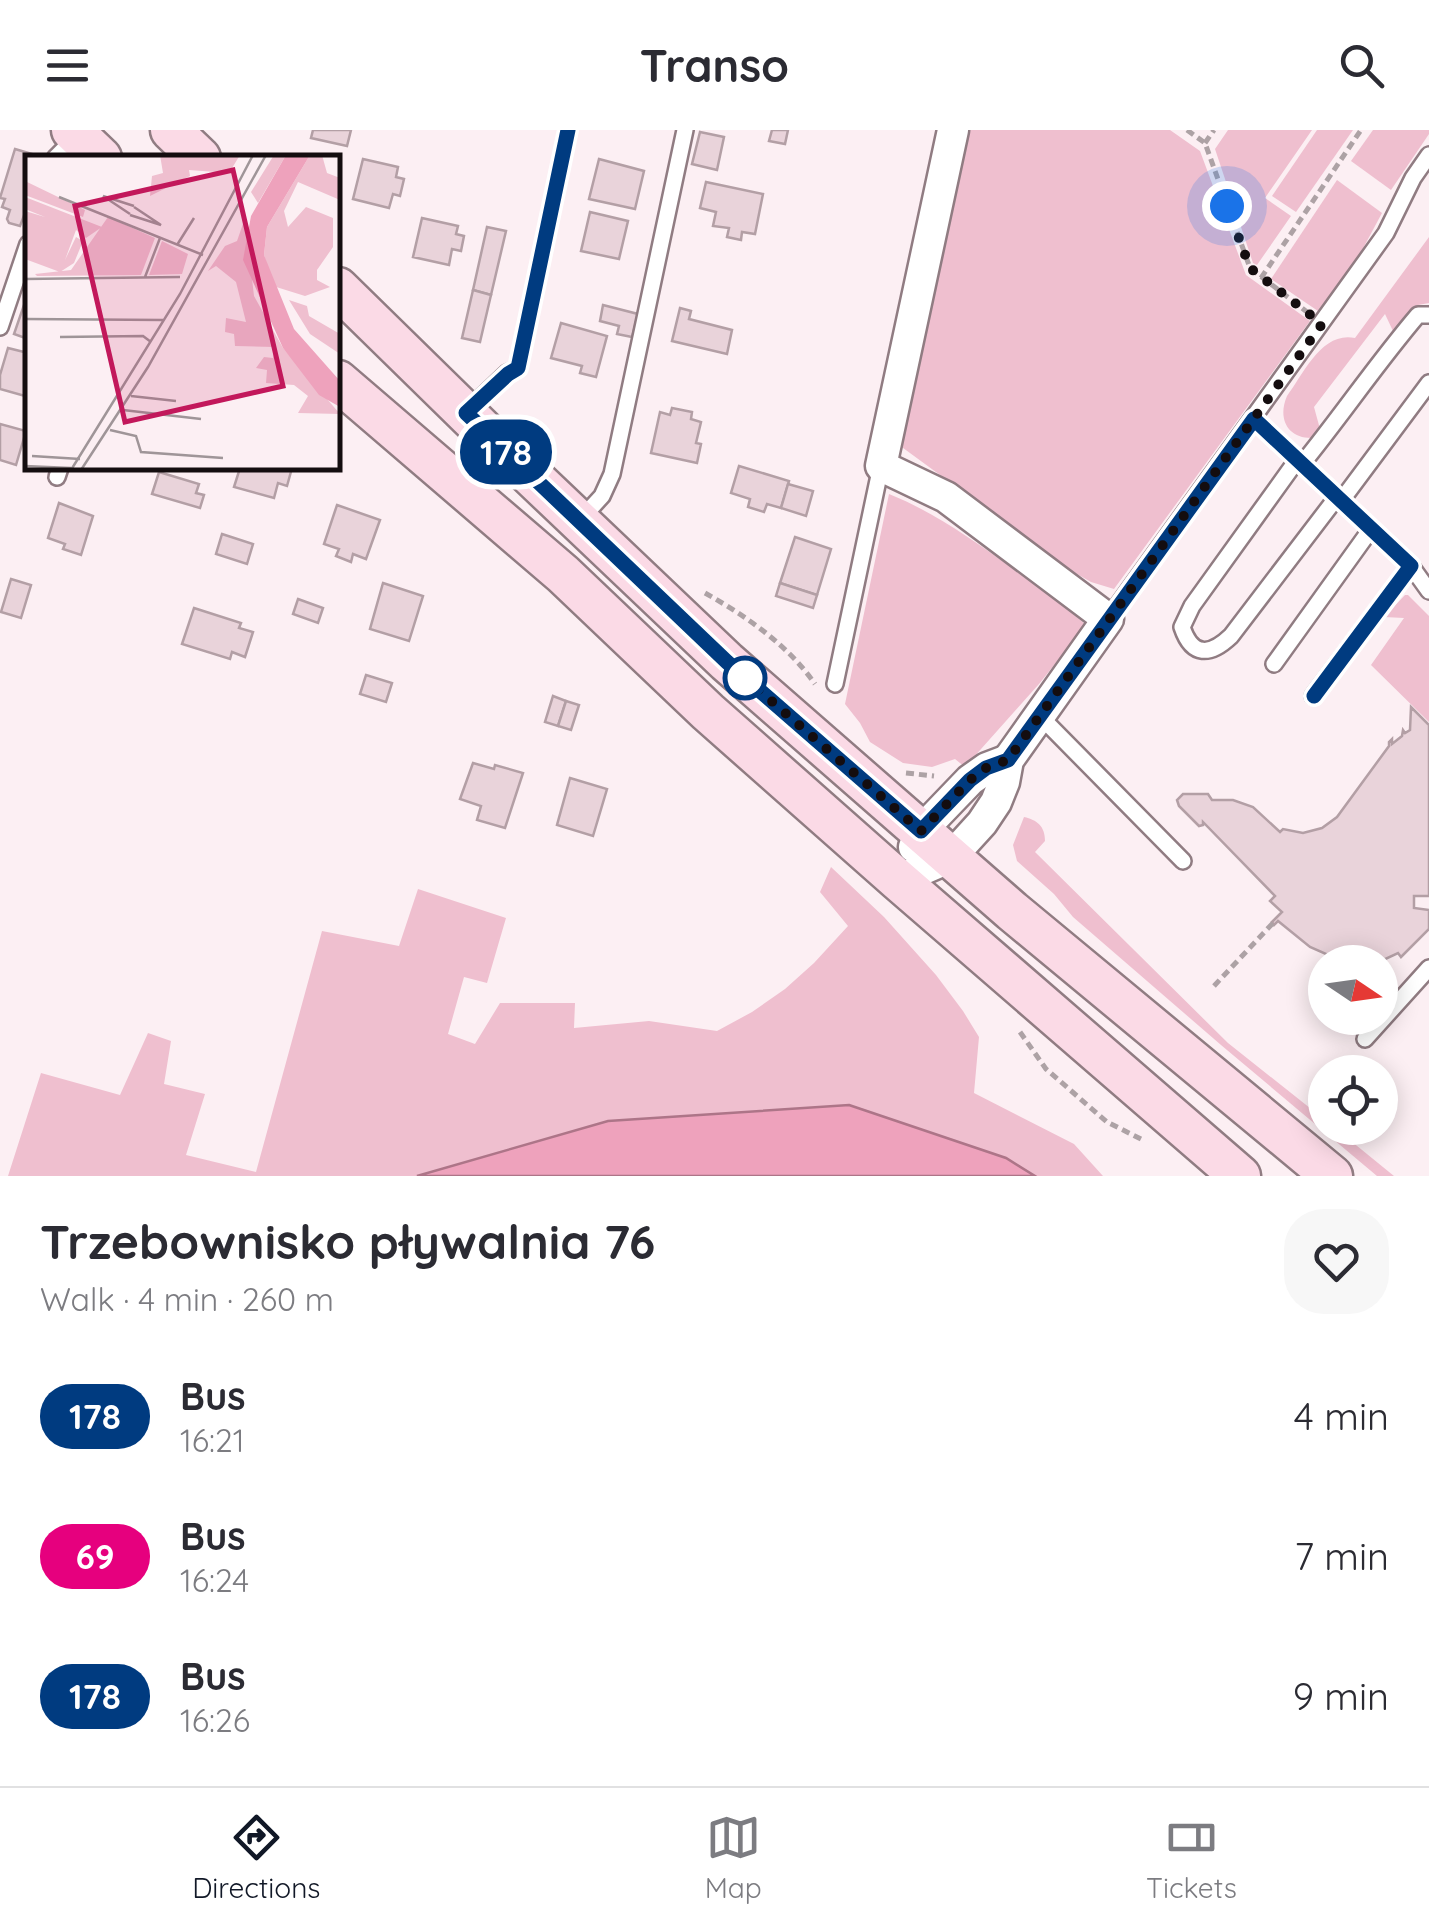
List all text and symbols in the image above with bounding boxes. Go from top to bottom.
text: Transo [640,37,789,93]
icon: menu [40,38,95,93]
icon: search [1334,38,1389,93]
inset map [25,155,340,470]
your location [1202,181,1252,231]
line badge: 178 [448,420,564,484]
text: 178 [480,430,532,474]
unlabelled marker [724,657,766,699]
north arrow [1308,945,1398,1035]
map controls [1308,945,1398,1145]
button: locate [1308,1055,1398,1145]
button: heart [1284,1209,1389,1314]
text: Trzebownisko pływalnia 76 [40,1211,655,1271]
text: Walk · 4 min · 260 m [40,1279,334,1319]
text: Bus [180,1372,246,1420]
text: 4 min [1294,1392,1389,1440]
text: 178 [69,1394,121,1438]
text: 16:21 [180,1420,245,1460]
text: Bus [180,1512,246,1560]
text: 7 min [1294,1532,1389,1580]
text: 69 [75,1534,115,1578]
text: 16:24 [180,1560,249,1600]
text: Bus [180,1652,246,1700]
text: 9 min [1293,1672,1389,1720]
text: 178 [69,1674,121,1718]
text: 16:26 [180,1700,250,1740]
tab: Directions [192,1810,320,1905]
tab: Map [705,1810,762,1905]
tab: Tickets [1146,1810,1237,1905]

